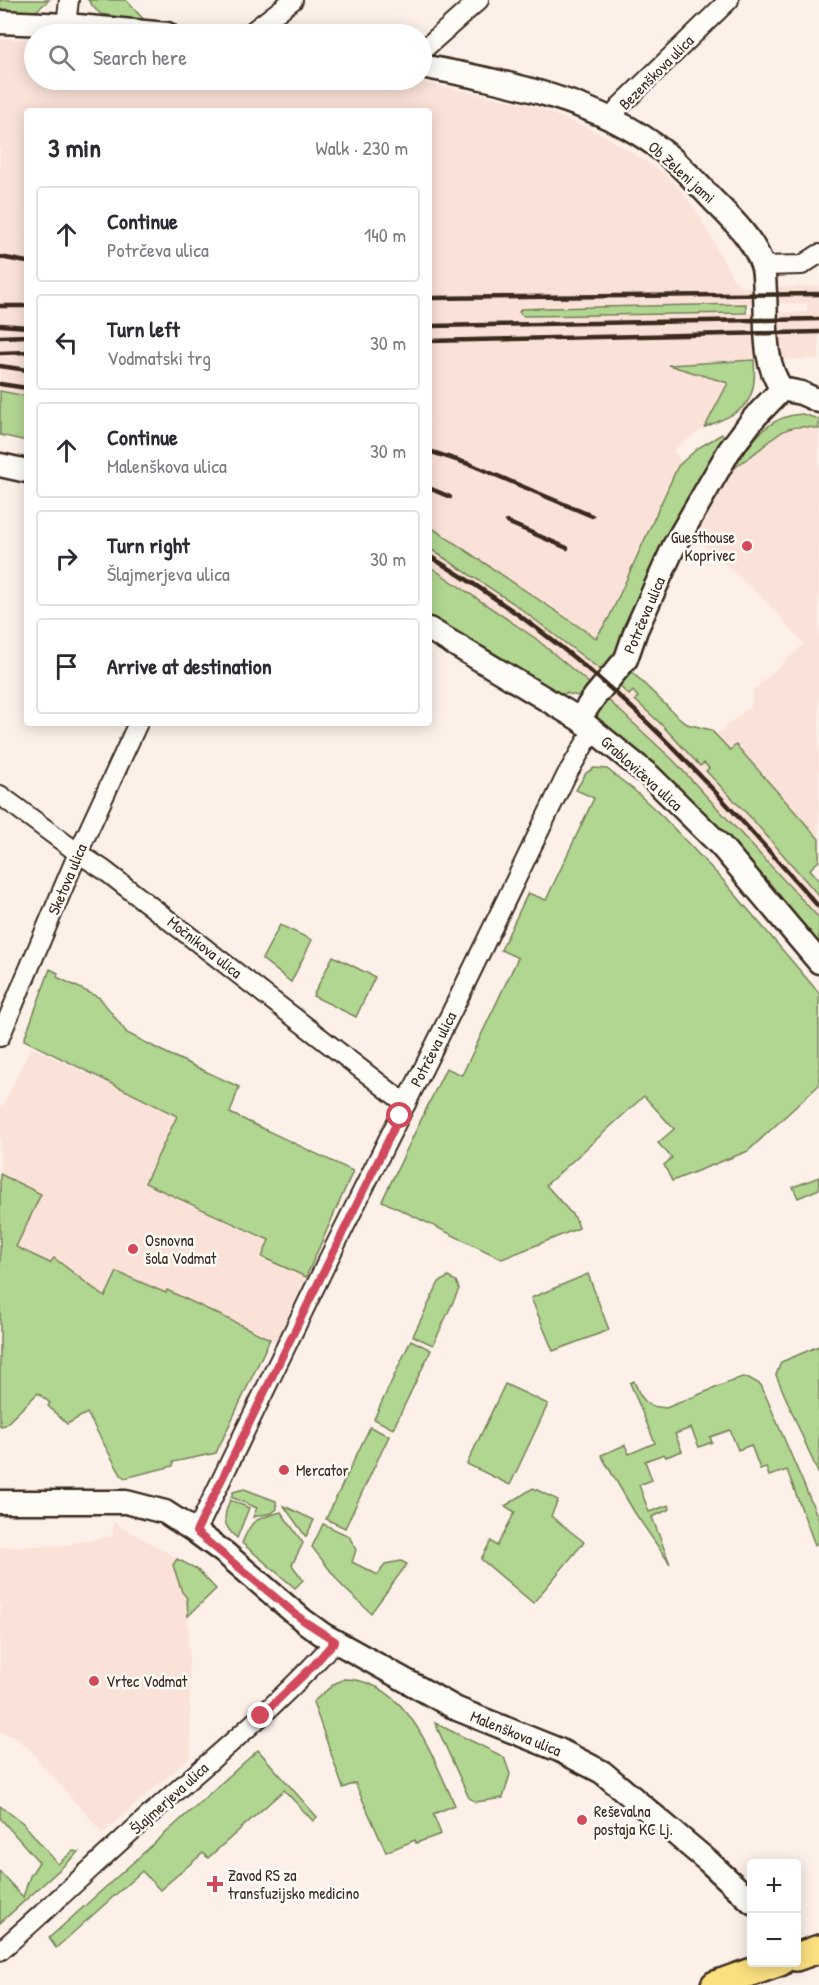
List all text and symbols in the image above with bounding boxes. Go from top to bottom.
search box [24,24,432,90]
street label: Bezenškova ulica [614,30,698,114]
icon: search [45,41,78,74]
text: Search here [93,42,187,72]
text: 3 min [48,130,101,165]
text: Walk · 230 m [316,134,408,161]
street label: Ob Zeleni jami [644,136,720,208]
text: Continue [107,206,178,236]
icon: ahead [50,218,83,251]
text: 140 m [364,221,406,248]
text: Potrčeva ulica [107,236,209,263]
text: Turn left [107,314,180,344]
icon: left [50,326,83,359]
text: 30 m [370,329,406,356]
text: Vodmatski trg [107,344,211,371]
text: Continue [107,422,178,452]
icon: ahead [50,434,83,467]
text: 30 m [370,437,406,464]
text: Malenškova ulica [107,452,227,479]
place label: Guesthouse Koprivec [671,526,736,566]
text: Turn right [107,530,190,560]
marker: Guesthouse Koprivec [740,539,754,553]
icon: right [50,542,83,575]
text: 30 m [370,545,406,572]
text: Šlajmerjeva ulica [107,560,230,587]
street label: Potrčeva ulica [618,573,670,657]
icon: arrive [50,650,83,683]
text: Arrive at destination [107,651,272,681]
street label: Grablovičeva ulica [596,730,688,816]
street label: Sketova ulica [42,840,92,918]
street label: Močnikova ulica [163,911,247,983]
street label: Potrčeva ulica [405,1008,461,1090]
route start [386,1102,412,1128]
place label: Osnovna šola Vodmat [145,1229,217,1269]
marker: Osnovna šola Vodmat [126,1242,140,1256]
place label: Mercator [296,1459,349,1481]
marker: Mercator [277,1463,291,1477]
place label: Vrtec Vodmat [106,1670,188,1692]
marker: Vrtec Vodmat [87,1674,101,1688]
route end [247,1702,273,1728]
street label: Malenškova ulica [467,1705,565,1761]
street label: Šlajmerjeva ulica [125,1757,213,1839]
place label: Reševalna postaja KC Lj. [594,1800,673,1840]
marker: Reševalna postaja KC Lj. [575,1813,589,1827]
map controls [747,1859,801,1967]
button: + [747,1859,801,1913]
place label: Zavod RS za transfuzijsko medicino [228,1864,360,1904]
marker: Zavod RS za transfuzijsko medicino [206,1875,224,1893]
button: − [747,1913,801,1967]

